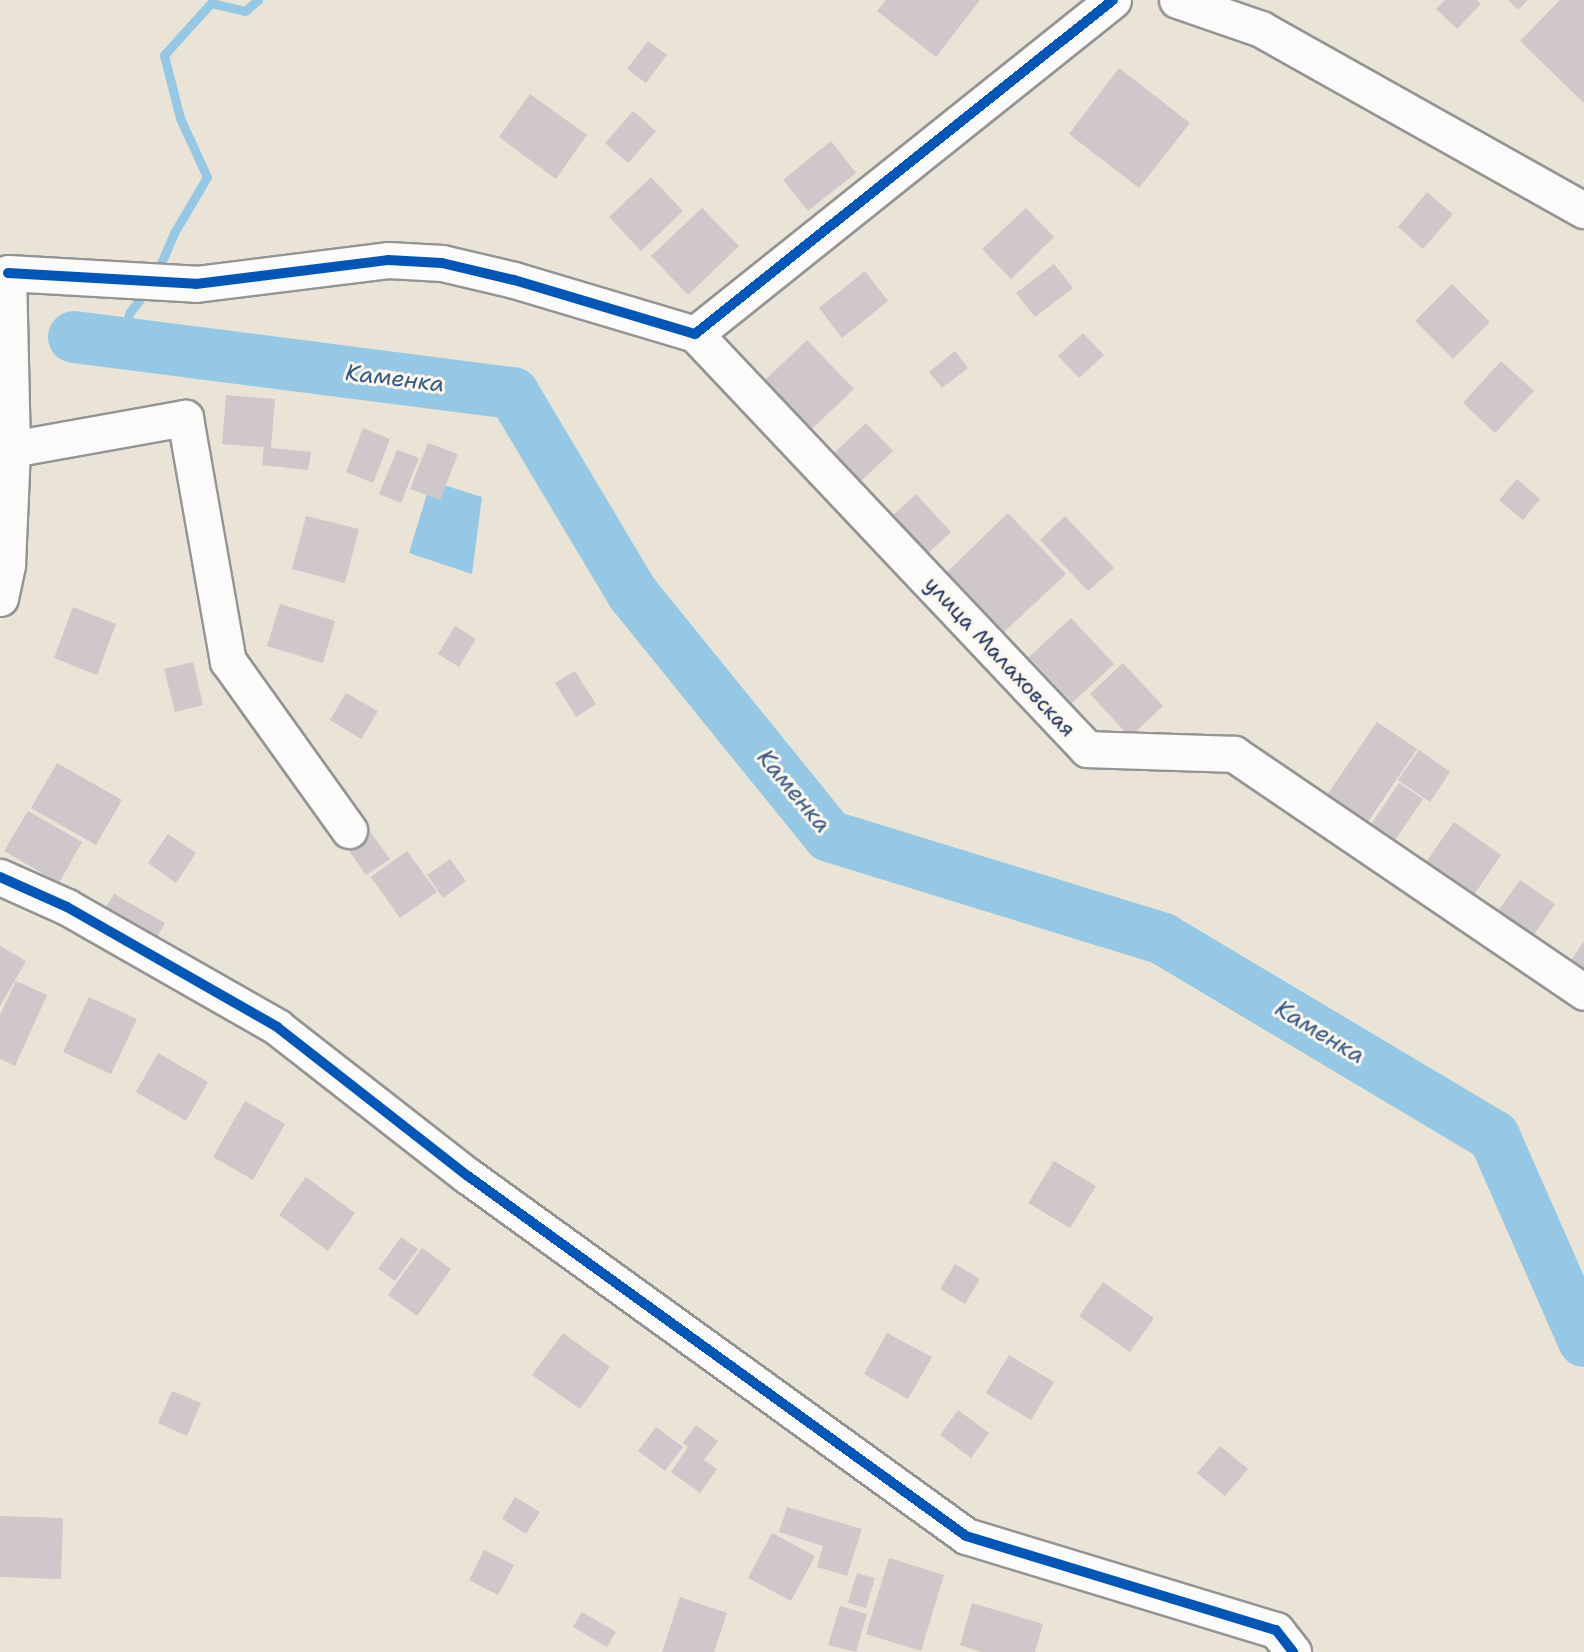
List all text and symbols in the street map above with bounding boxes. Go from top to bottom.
water label: Каменка [344,358,446,398]
street label: улица Малаховская [919,572,1081,742]
water label: Каменка [751,744,837,838]
water label: Каменка [1270,995,1370,1069]

